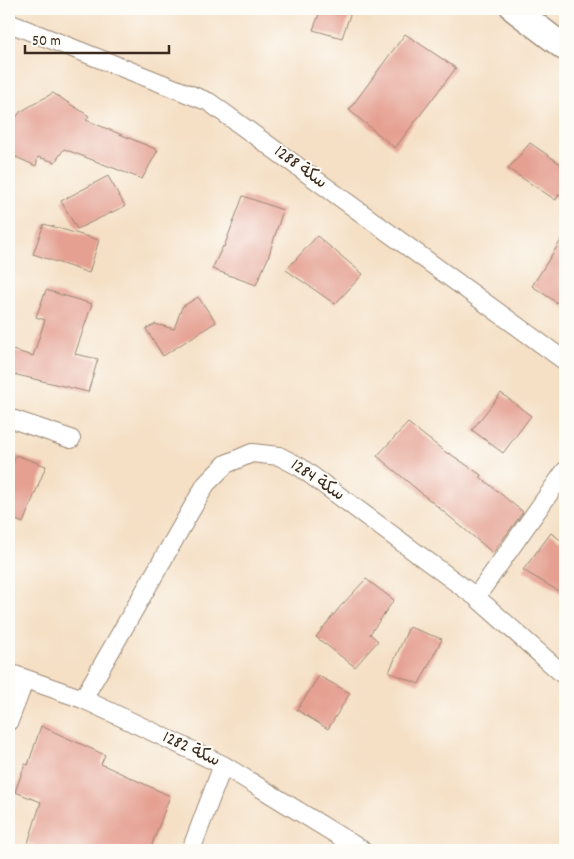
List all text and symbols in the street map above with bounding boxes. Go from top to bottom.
scale bar [25,22,169,54]
text: 50 m [32,31,61,53]
street label: سكة 1288 [268,140,332,196]
street label: سكة 1284 [285,454,349,508]
street label: سكة 1282 [158,726,224,774]

